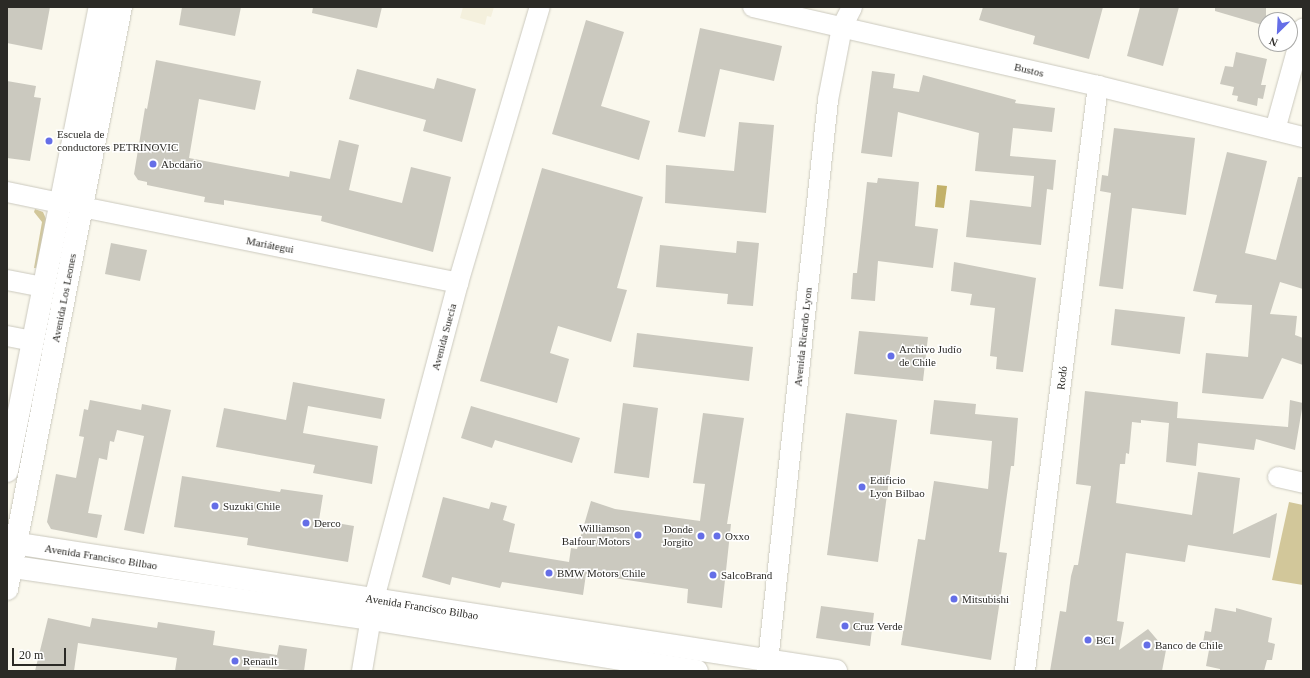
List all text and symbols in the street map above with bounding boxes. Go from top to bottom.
north arrow [1258,12,1298,52]
text: N [1267,35,1280,49]
street label: Bustos [1013,60,1045,80]
place label: Escuela de conductores PETRINOVIC [57,128,178,154]
marker: Escuela de conductores PETRINOVIC [44,136,54,146]
place label: Abcdario [161,157,202,171]
marker: Abcdario [148,159,158,169]
street label: Mariátegui [245,234,295,256]
street label: Avenida Los Leones [49,252,79,344]
street label: Avenida Ricardo Lyon [791,287,815,387]
street label: Avenida Suecia [429,302,459,372]
place label: Archivo Judío de Chile [899,343,962,369]
marker: Archivo Judío de Chile [886,351,896,361]
street label: Rodó [1054,365,1070,391]
place label: Edificio Lyon Bilbao [870,474,925,500]
marker: Edificio Lyon Bilbao [857,482,867,492]
place label: Suzuki Chile [223,499,280,513]
marker: Suzuki Chile [210,501,220,511]
place label: Derco [314,516,341,530]
marker: Derco [301,518,311,528]
place label: Williamson Balfour Motors [562,522,630,548]
place label: Donde Jorgito [663,523,693,549]
place label: Oxxo [725,529,749,543]
marker: Williamson Balfour Motors [633,530,643,540]
marker: Donde Jorgito [696,531,706,541]
marker: Oxxo [712,531,722,541]
street label: Avenida Francisco Bilbao [44,542,158,572]
place label: BMW Motors Chile [557,566,646,580]
marker: BMW Motors Chile [544,568,554,578]
place label: SalcoBrand [721,568,772,582]
marker: SalcoBrand [708,570,718,580]
street label: Avenida Francisco Bilbao [365,592,479,622]
place label: Mitsubishi [962,592,1009,606]
marker: Mitsubishi [949,594,959,604]
place label: Cruz Verde [853,619,903,633]
marker: Cruz Verde [840,621,850,631]
place label: BCI [1096,633,1114,647]
marker: BCI [1083,635,1093,645]
place label: Banco de Chile [1155,638,1223,652]
scale bar [14,640,68,666]
marker: Banco de Chile [1142,640,1152,650]
text: 20 m [19,648,43,662]
place label: Renault [243,654,277,668]
marker: Renault [230,656,240,666]

